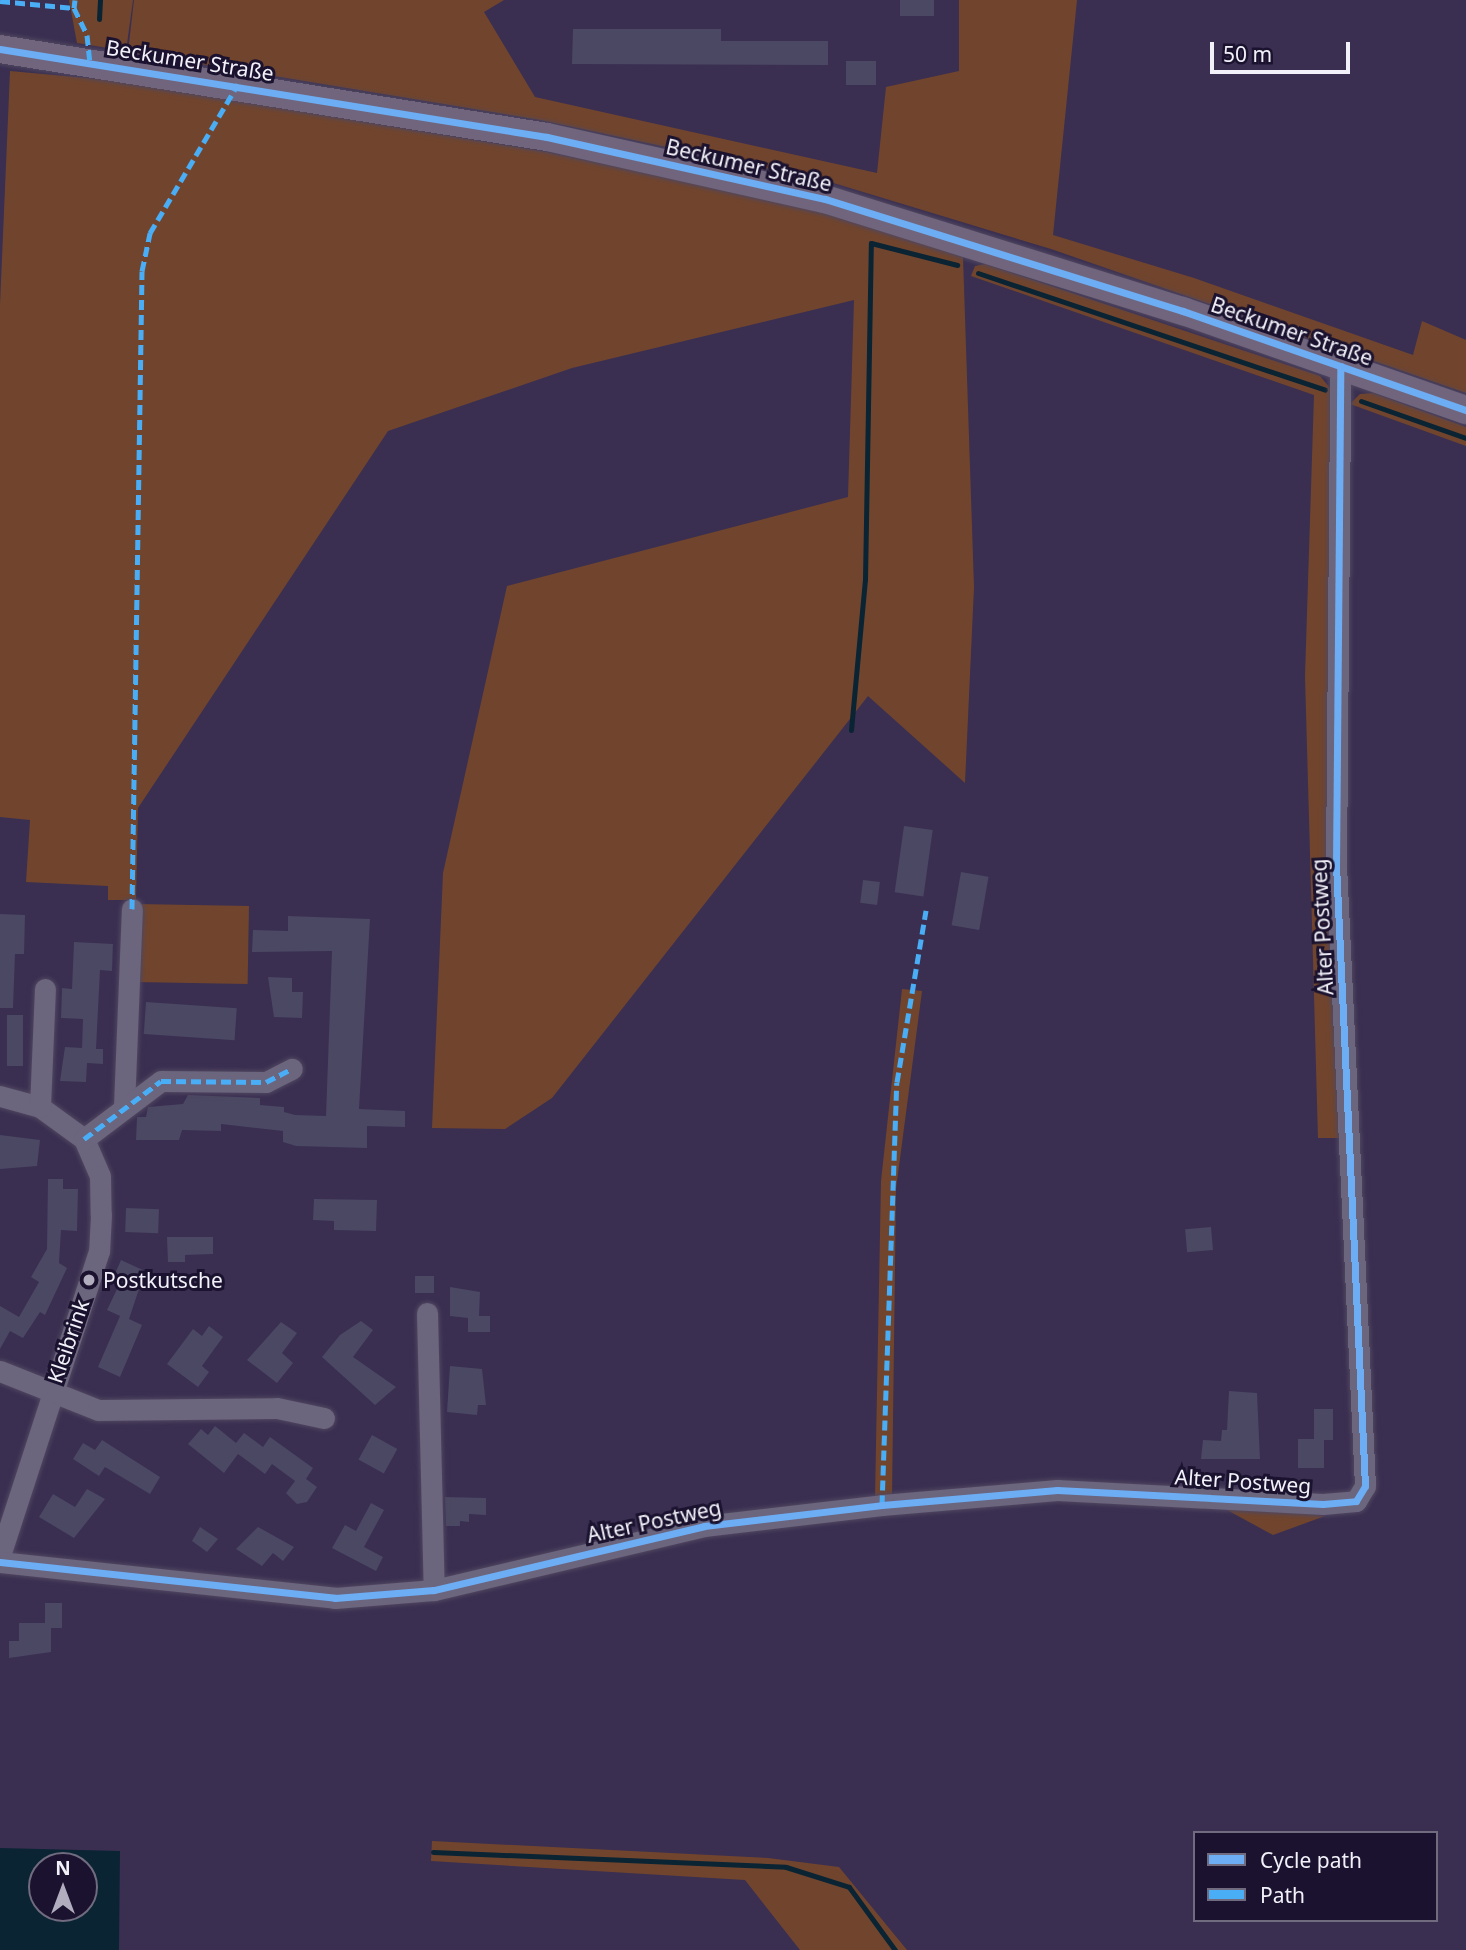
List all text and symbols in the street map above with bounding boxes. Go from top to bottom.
scale bar [1214,28,1354,72]
street label: Beckumer Straße [104,34,276,86]
text: 50 m [1223,40,1272,68]
street label: Beckumer Straße [664,134,834,196]
street label: Beckumer Straße [1208,291,1376,371]
street label: Alter Postweg [1306,858,1338,996]
place label: Postkutsche [103,1267,223,1293]
marker: Postkutsche [81,1272,97,1288]
street label: Kleibrink [42,1296,94,1386]
street label: Alter Postweg [1174,1464,1312,1498]
street label: Alter Postweg [585,1494,723,1548]
legend [1193,1831,1438,1922]
text: Cycle path [1260,1846,1362,1874]
north arrow [28,1852,98,1922]
text: N [55,1855,71,1881]
text: Path [1260,1881,1305,1909]

